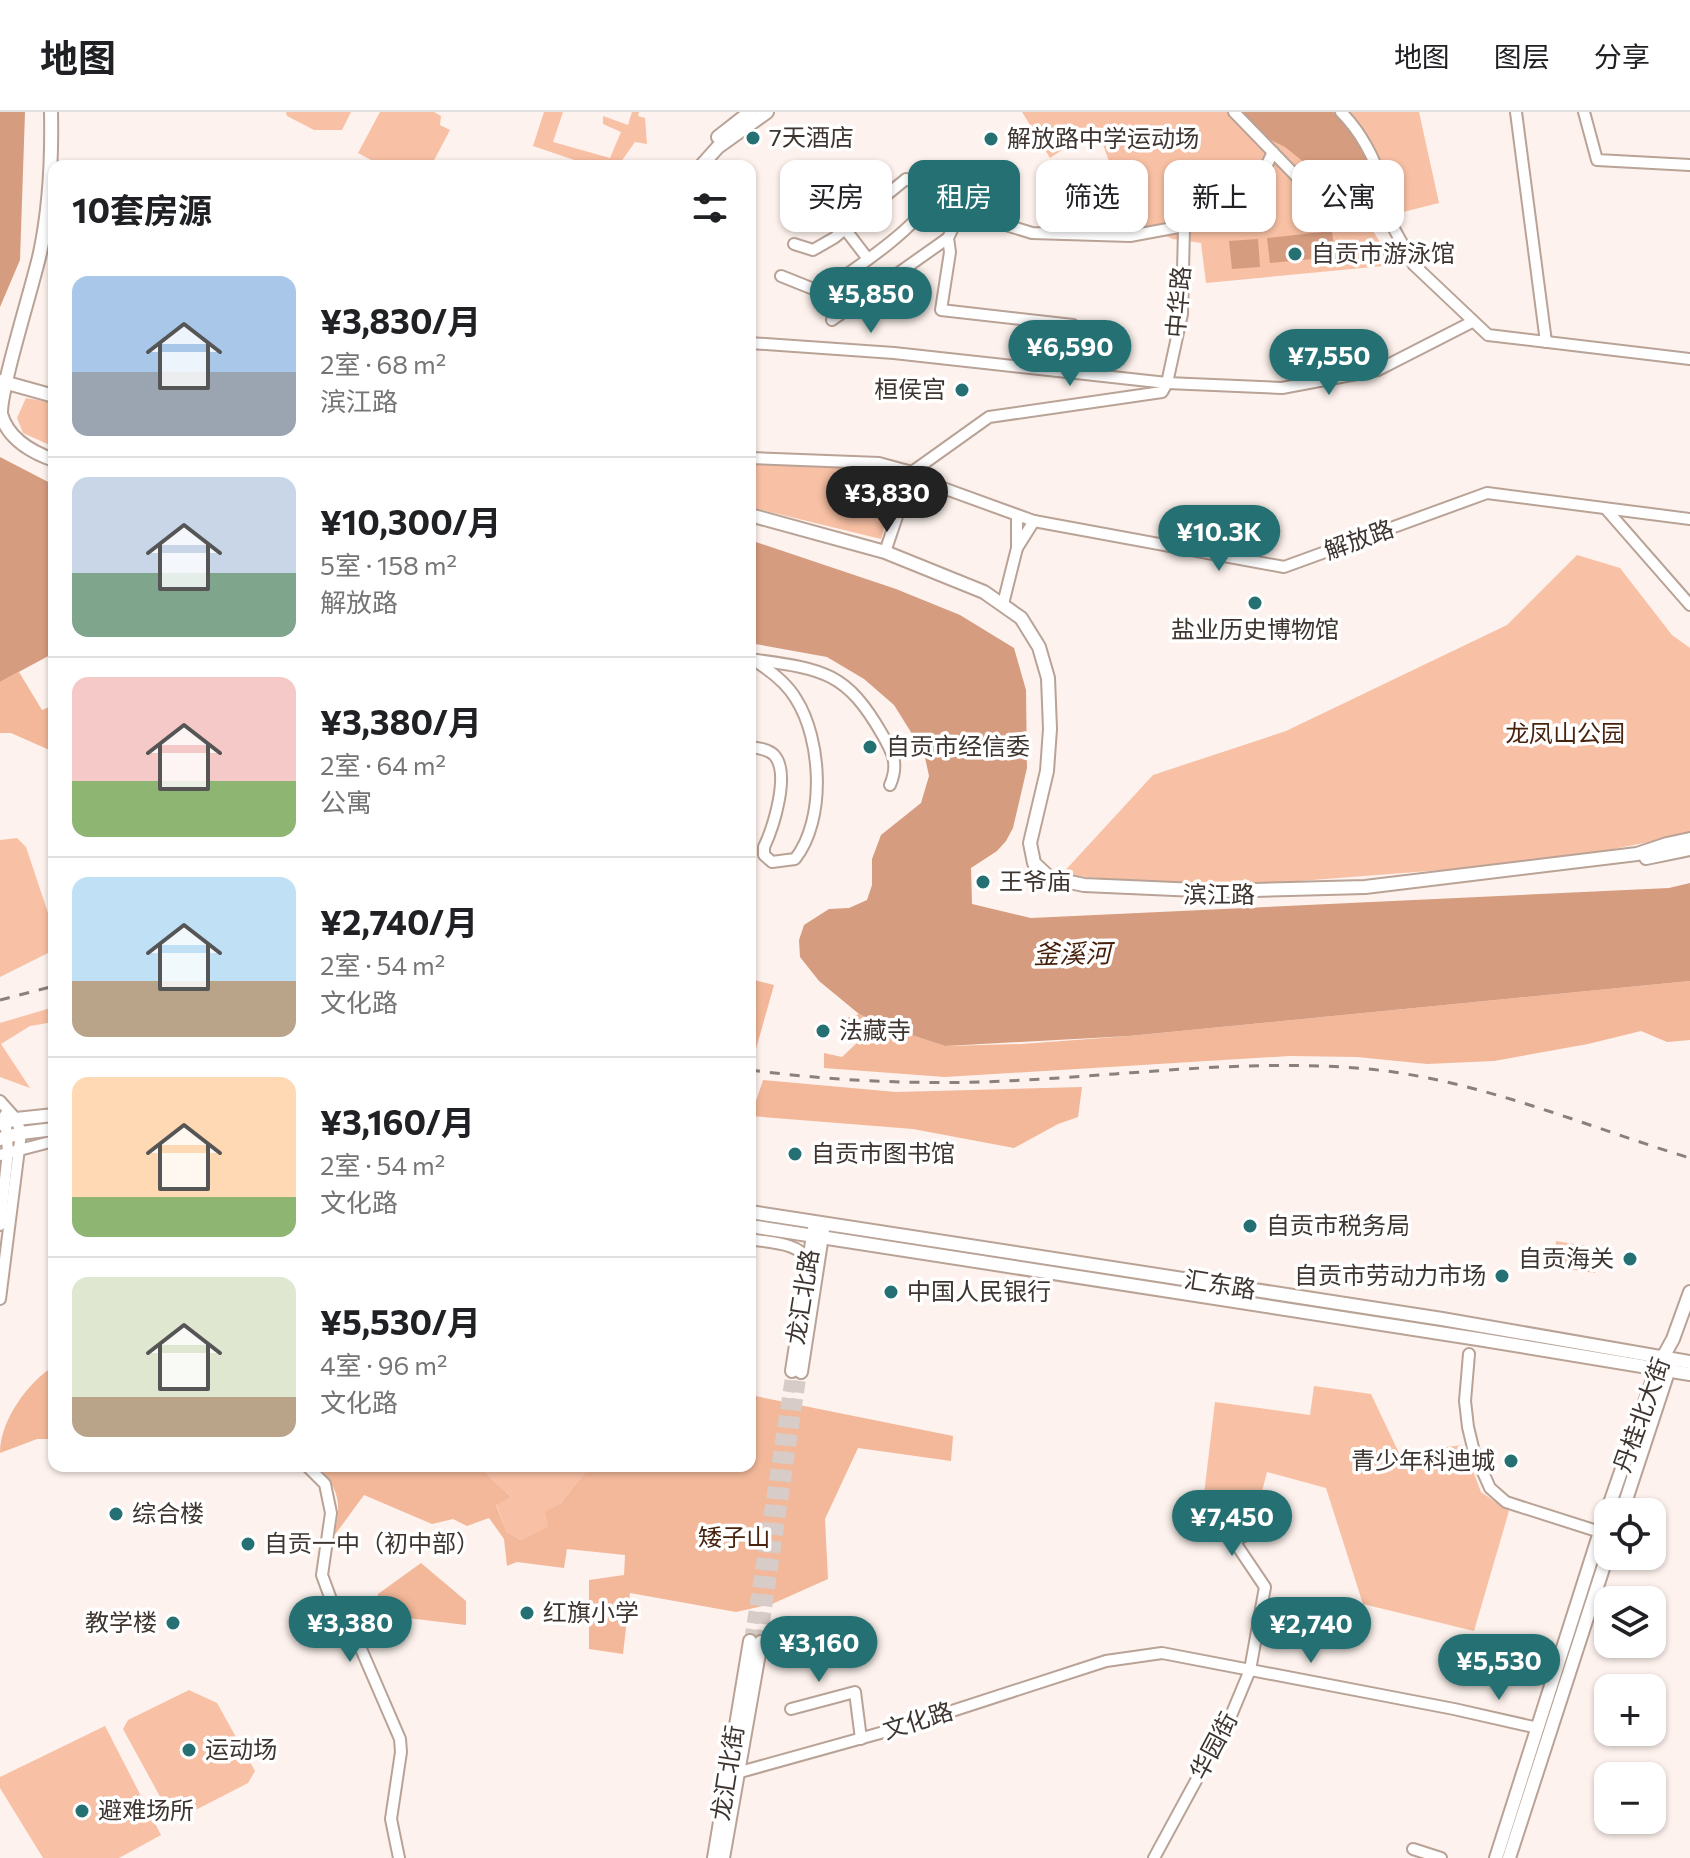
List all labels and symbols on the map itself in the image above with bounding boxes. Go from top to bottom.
place label: 7天酒店 [769,122,854,151]
place label: 解放路中学运动场 [1007,123,1199,152]
marker: 7天酒店 [744,129,762,147]
marker: 解放路中学运动场 [982,130,1000,148]
place label: 自贡市游泳馆 [1311,238,1455,267]
marker: 自贡市游泳馆 [1286,245,1304,263]
street label: 中华路 [1160,265,1195,339]
pin: ¥5,850 [806,267,936,335]
pin: ¥6,590 [1005,320,1135,388]
pin: ¥7,550 [1264,329,1394,397]
place label: 桓侯宫 [874,374,946,403]
marker: 桓侯宫 [953,381,971,399]
pin: ¥3,830 [822,466,952,534]
pin: ¥10.3K [1154,505,1284,573]
street label: 解放路 [1320,513,1397,565]
marker: 盐业历史博物馆 [1246,594,1264,612]
place label: 盐业历史博物馆 [1171,614,1339,643]
park label: 龙凤山公园 [1505,718,1625,747]
place label: 自贡市经信委 [886,731,1030,760]
marker: 自贡市经信委 [861,738,879,756]
place label: 王爷庙 [999,866,1071,895]
marker: 王爷庙 [974,873,992,891]
street label: 滨江路 [1183,879,1255,908]
water label: 釜溪河 [1033,936,1116,969]
place label: 法藏寺 [839,1015,911,1044]
marker: 法藏寺 [814,1022,832,1040]
place label: 自贡市图书馆 [811,1138,955,1167]
marker: 自贡市图书馆 [786,1145,804,1163]
place label: 自贡市税务局 [1266,1210,1410,1239]
marker: 自贡市税务局 [1241,1217,1259,1235]
place label: 自贡海关 [1518,1243,1614,1272]
street label: 龙汇北路 [780,1247,823,1346]
marker: 自贡海关 [1621,1250,1639,1268]
place label: 自贡市劳动力市场 [1294,1260,1486,1289]
street label: 汇东路 [1182,1264,1258,1303]
marker: 自贡市劳动力市场 [1493,1267,1511,1285]
place label: 中国人民银行 [907,1276,1051,1305]
marker: 中国人民银行 [882,1283,900,1301]
street label: 丹桂北大街 [1606,1353,1675,1476]
place label: 青少年科迪城 [1351,1445,1495,1474]
marker: 青少年科迪城 [1502,1452,1520,1470]
pin: ¥7,450 [1167,1490,1297,1558]
place label: 综合楼 [132,1498,204,1527]
marker: 综合楼 [107,1505,125,1523]
park label: 矮子山 [698,1522,770,1551]
place label: 自贡一中（初中部） [264,1528,480,1557]
marker: 自贡一中（初中部） [239,1535,257,1553]
pin: ¥3,380 [285,1596,415,1664]
place label: 红旗小学 [543,1597,639,1626]
pin: ¥2,740 [1246,1597,1376,1665]
marker: 红旗小学 [518,1604,536,1622]
place label: 教学楼 [85,1607,157,1636]
marker: 教学楼 [164,1614,182,1632]
pin: ¥3,160 [754,1616,884,1684]
pin: ¥5,530 [1434,1634,1564,1702]
street label: 文化路 [879,1695,956,1744]
street label: 华园街 [1183,1707,1242,1784]
street label: 龙汇北街 [705,1723,748,1822]
place label: 运动场 [205,1734,277,1763]
marker: 运动场 [180,1741,198,1759]
place label: 避难场所 [98,1795,194,1824]
marker: 避难场所 [73,1802,91,1820]

